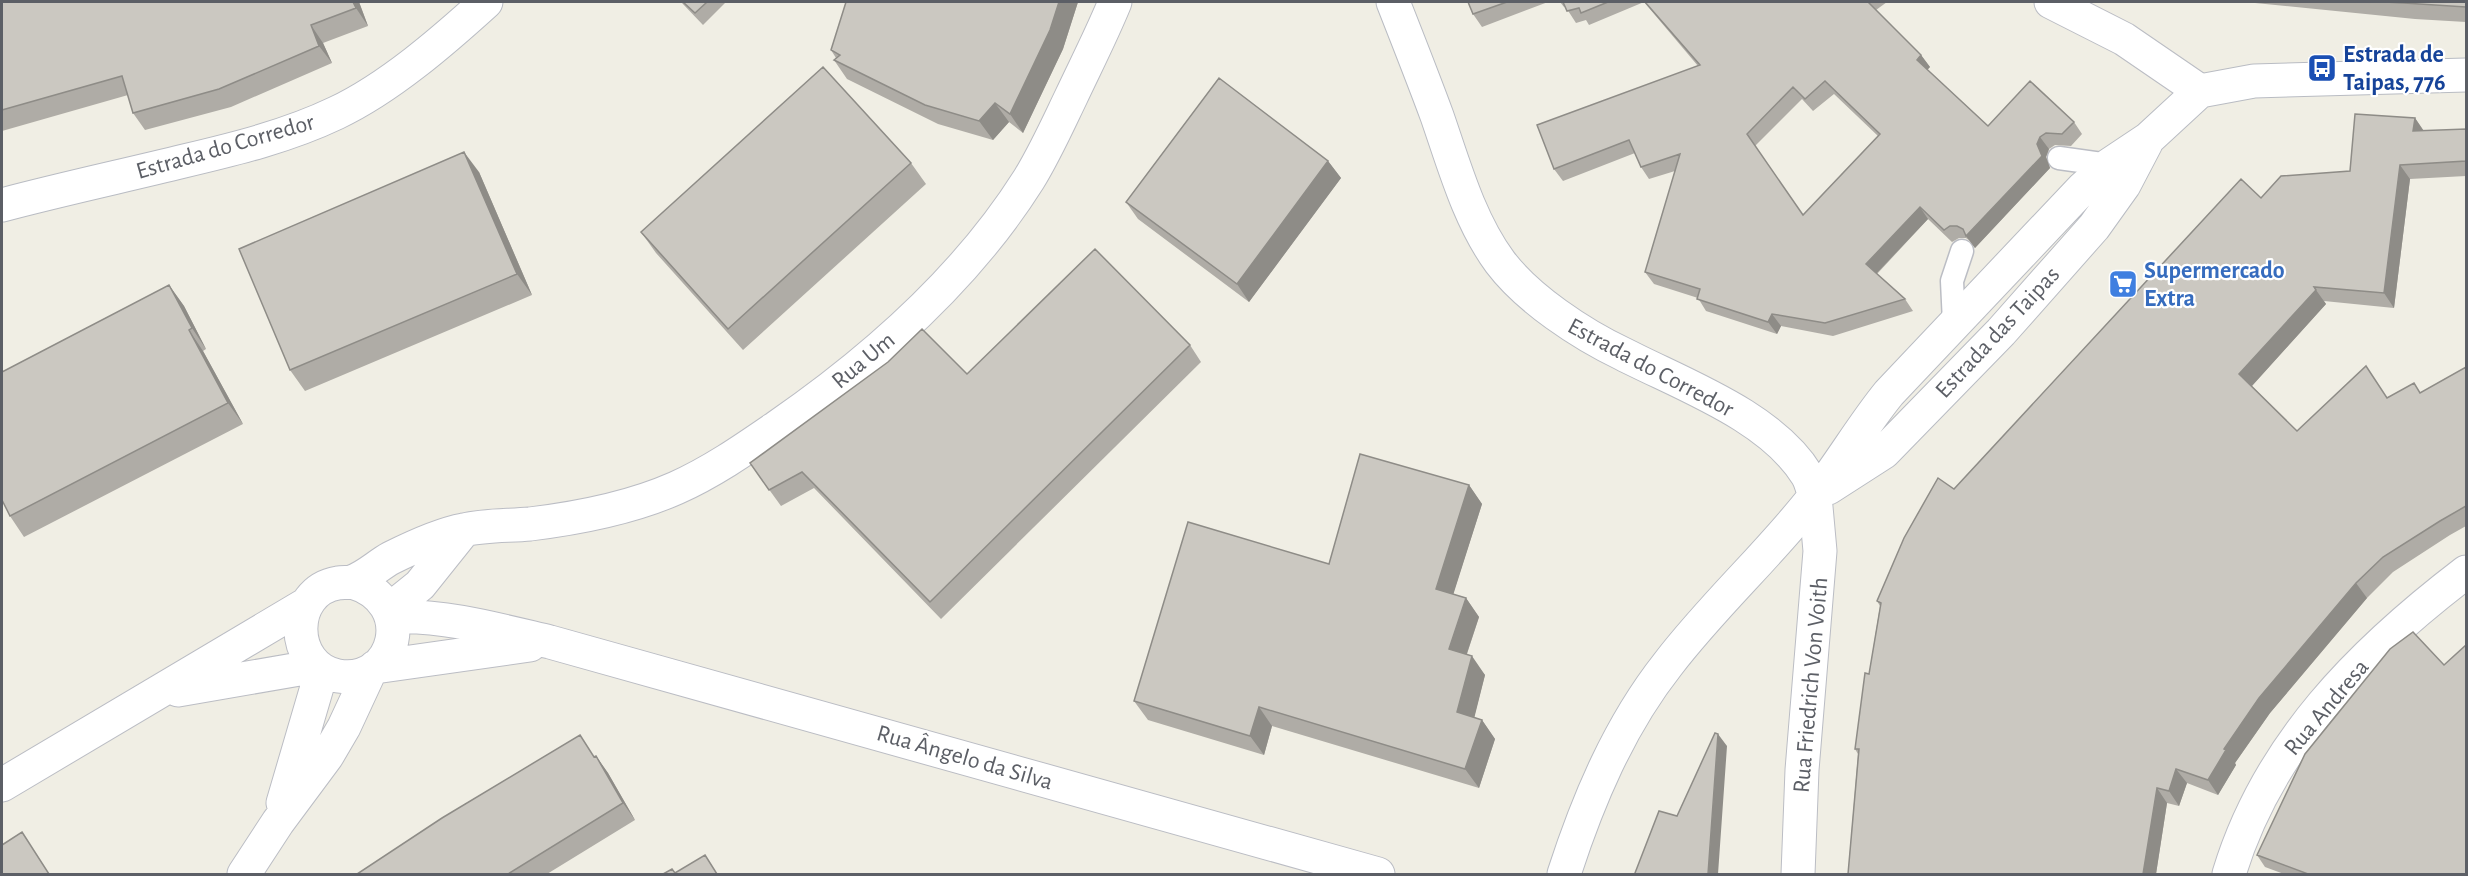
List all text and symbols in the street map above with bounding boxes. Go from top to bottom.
place label: Estrada de Taipas, 776 [2343,43,2446,95]
bus stop icon: Estrada de Taipas, 776 [2306,52,2338,84]
street label: Estrada do Corredor [133,110,317,184]
place label: Supermercado Extra [2144,259,2285,311]
street label: Estrada das Taipas [1931,262,2064,403]
supermarket icon: Supermercado Extra [2107,268,2139,300]
street label: Estrada do Corredor [1564,314,1738,422]
street label: Rua Um [828,328,900,394]
street label: Rua Friedrich Von Voith [1790,576,1832,794]
street label: Rua Andresa [2280,655,2374,760]
street label: Rua Ângelo da Silva [874,719,1056,795]

